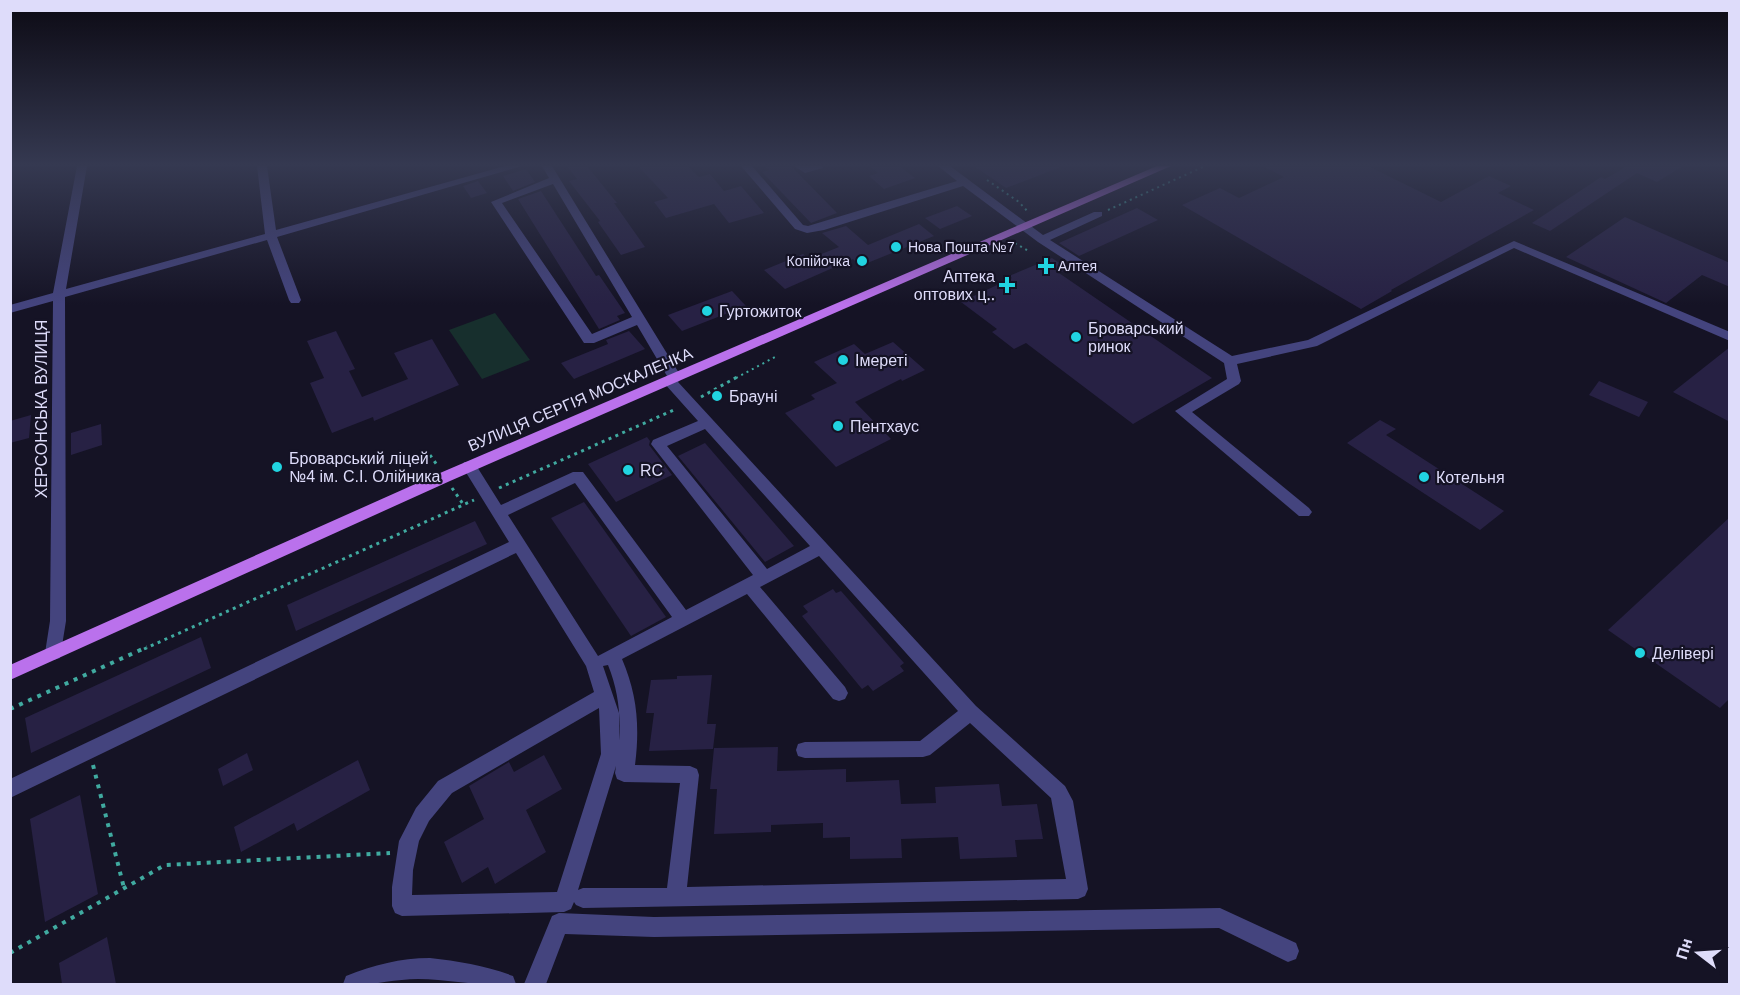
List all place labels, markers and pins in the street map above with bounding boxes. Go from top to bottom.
place label: Нова Пошта №7 [908,239,1015,255]
marker: Нова Пошта №7 [889,240,903,254]
place label: Копійочка [787,253,850,269]
marker: Копійочка [855,254,869,268]
place label: Алтея [1058,258,1097,274]
marker: Алтея [1039,259,1053,273]
place label: Аптека оптових ц‥ [914,268,995,303]
marker: Аптека оптових ц‥ [1000,278,1014,292]
place label: Гуртожиток [719,303,803,320]
marker: Гуртожиток [700,304,714,318]
place label: Броварський ринок [1088,320,1184,355]
marker: Броварський ринок [1069,330,1083,344]
place label: Імереті [855,352,908,369]
marker: Імереті [836,353,850,367]
place label: Брауні [729,388,778,405]
marker: Брауні [710,389,724,403]
place label: Пентхаус [850,418,919,435]
marker: Пентхаус [831,419,845,433]
place label: Броварський ліцей №4 ім. С.І. Олійника [289,450,441,485]
marker: Броварський ліцей №4 ім. С.І. Олійника [270,460,284,474]
place label: RC [640,462,663,479]
marker: RC [621,463,635,477]
place label: Котельня [1436,469,1505,486]
marker: Котельня [1417,470,1431,484]
place label: Делівері [1652,645,1714,662]
marker: Делівері [1633,646,1647,660]

